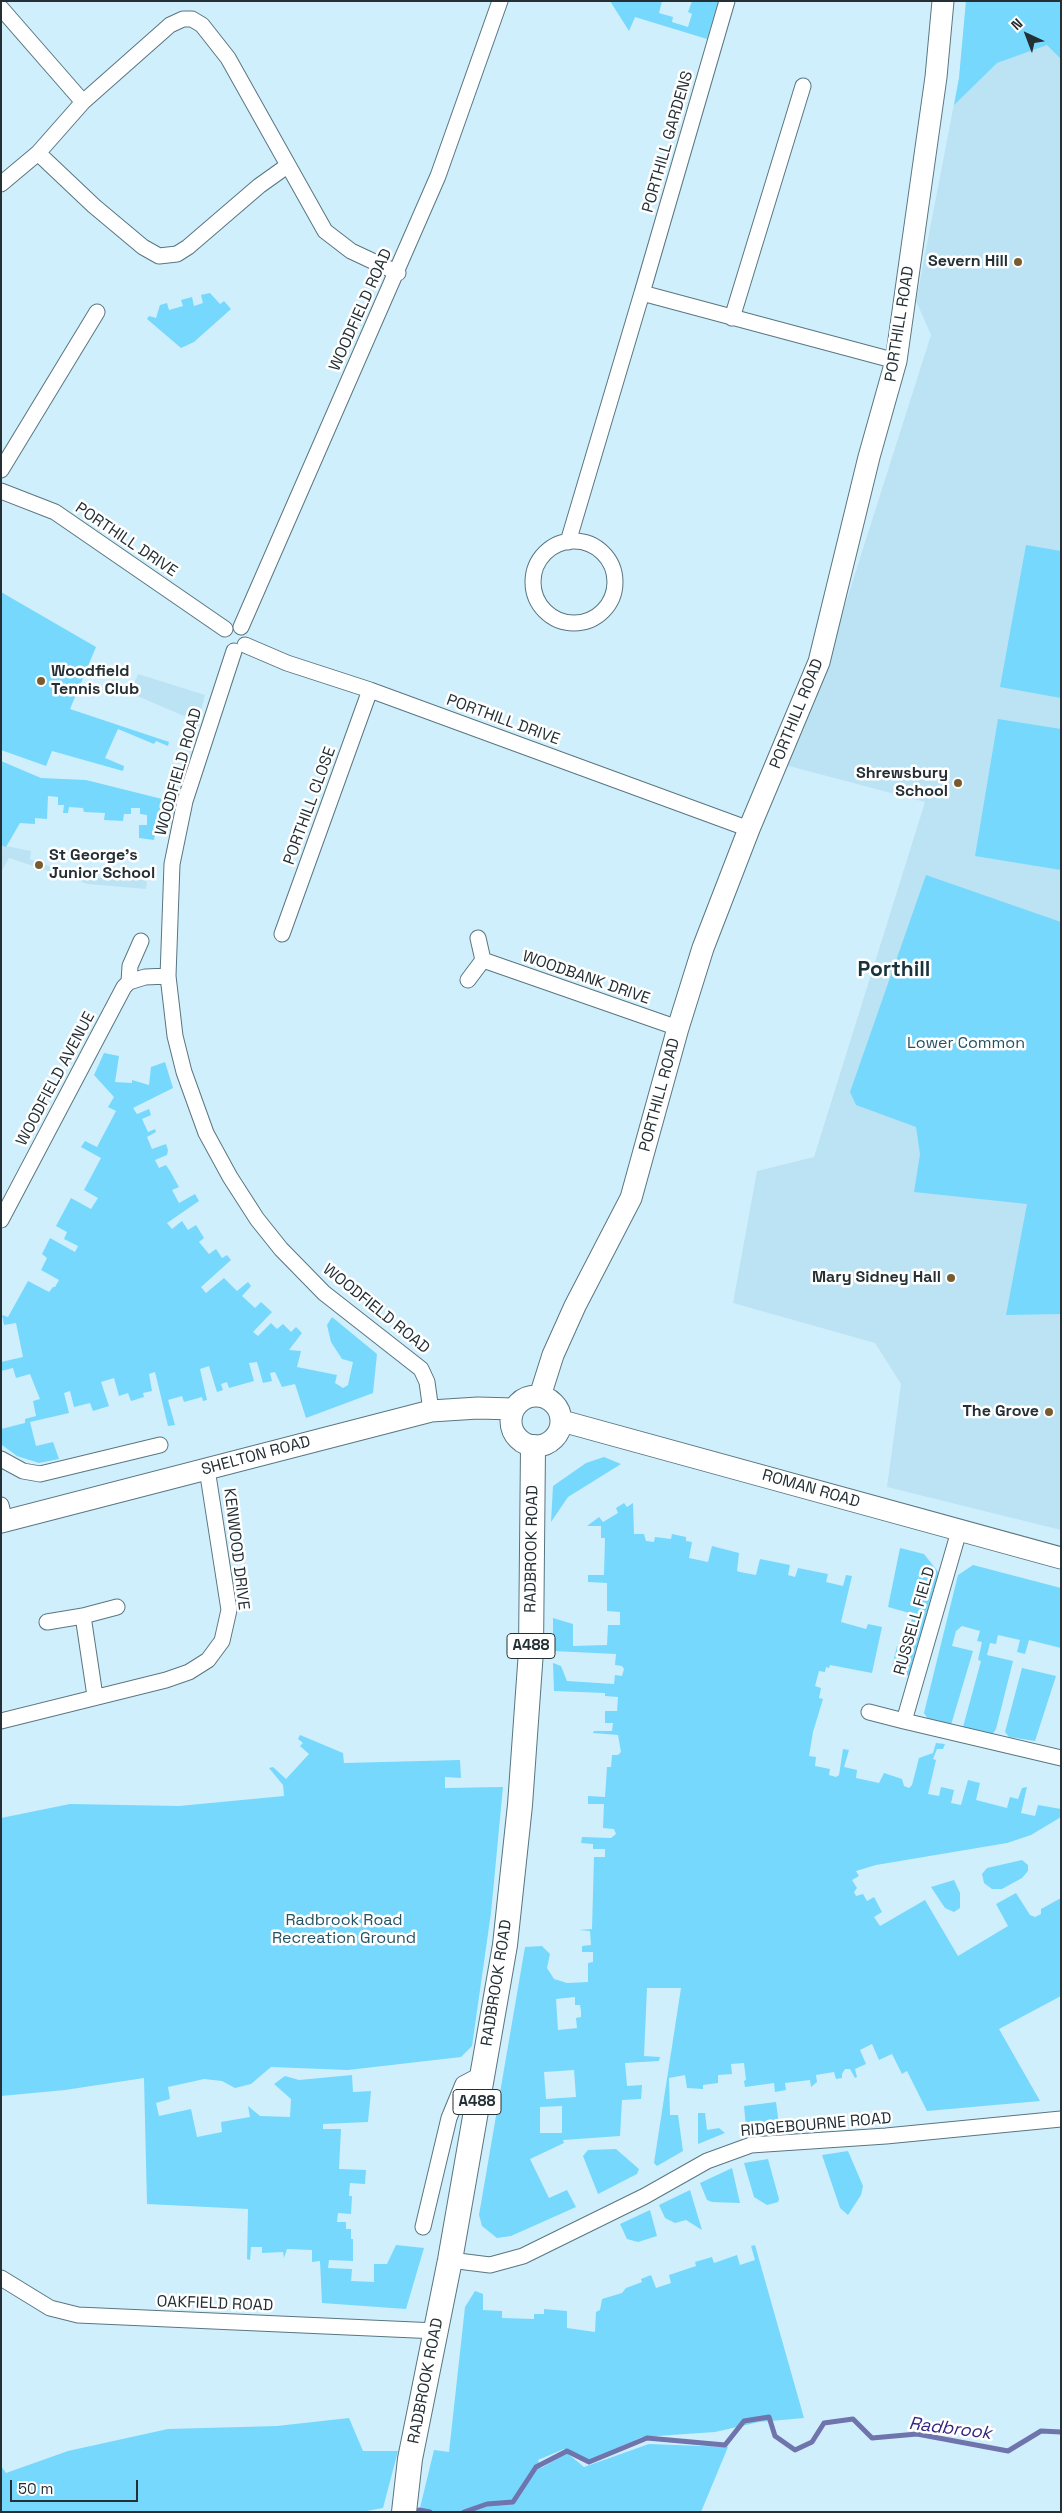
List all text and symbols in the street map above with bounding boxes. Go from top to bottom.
north arrow [1002,10,1052,60]
text: N [1007,14,1026,34]
street label: PORTHILL GARDENS [639,69,697,215]
street label: WOODFIELD ROAD [325,246,397,374]
place label: Severn Hill [928,252,1008,272]
marker: Severn Hill [1012,256,1024,268]
street label: PORTHILL ROAD [881,265,919,383]
street label: PORTHILL DRIVE [71,499,181,581]
street label: PORTHILL ROAD [766,656,828,772]
place label: Woodfield Tennis Club [51,662,139,700]
marker: Woodfield Tennis Club [35,675,47,687]
street label: PORTHILL DRIVE [444,691,562,749]
street label: WOODFIELD ROAD [152,706,206,838]
street label: PORTHILL CLOSE [280,745,340,867]
place label: Shrewsbury School [856,764,948,802]
marker: Shrewsbury School [952,777,964,789]
place label: St George's Junior School [49,846,155,884]
marker: St George's Junior School [33,859,45,871]
street label: WOODBANK DRIVE [520,947,652,1009]
district label: Porthill [858,957,930,983]
street label: WOODFIELD AVENUE [13,1009,99,1149]
park label: Lower Common [907,1034,1025,1054]
street label: PORTHILL ROAD [636,1036,684,1154]
street label: WOODFIELD ROAD [319,1260,433,1358]
place label: Mary Sidney Hall [812,1268,941,1288]
marker: Mary Sidney Hall [945,1272,957,1284]
place label: The Grove [962,1402,1039,1422]
marker: The Grove [1043,1406,1055,1418]
street label: SHELTON ROAD [199,1432,313,1480]
street label: ROMAN ROAD [760,1466,862,1512]
street label: RADBROOK ROAD [521,1485,543,1613]
street label: KENWOOD DRIVE [219,1487,253,1611]
street label: RUSSELL FIELD [890,1565,940,1677]
road number: A488 [507,1634,555,1658]
park label: Radbrook Road Recreation Ground [272,1911,416,1949]
street label: RADBROOK ROAD [478,1918,516,2048]
road number: A488 [453,2090,501,2114]
street label: RIDGEBOURNE ROAD [740,2109,892,2141]
street label: OAKFIELD ROAD [156,2292,274,2316]
street label: RADBROOK ROAD [404,2317,448,2445]
water label: Radbrook [907,2413,993,2445]
scale bar [12,2470,140,2502]
text: 50 m [18,2479,53,2498]

